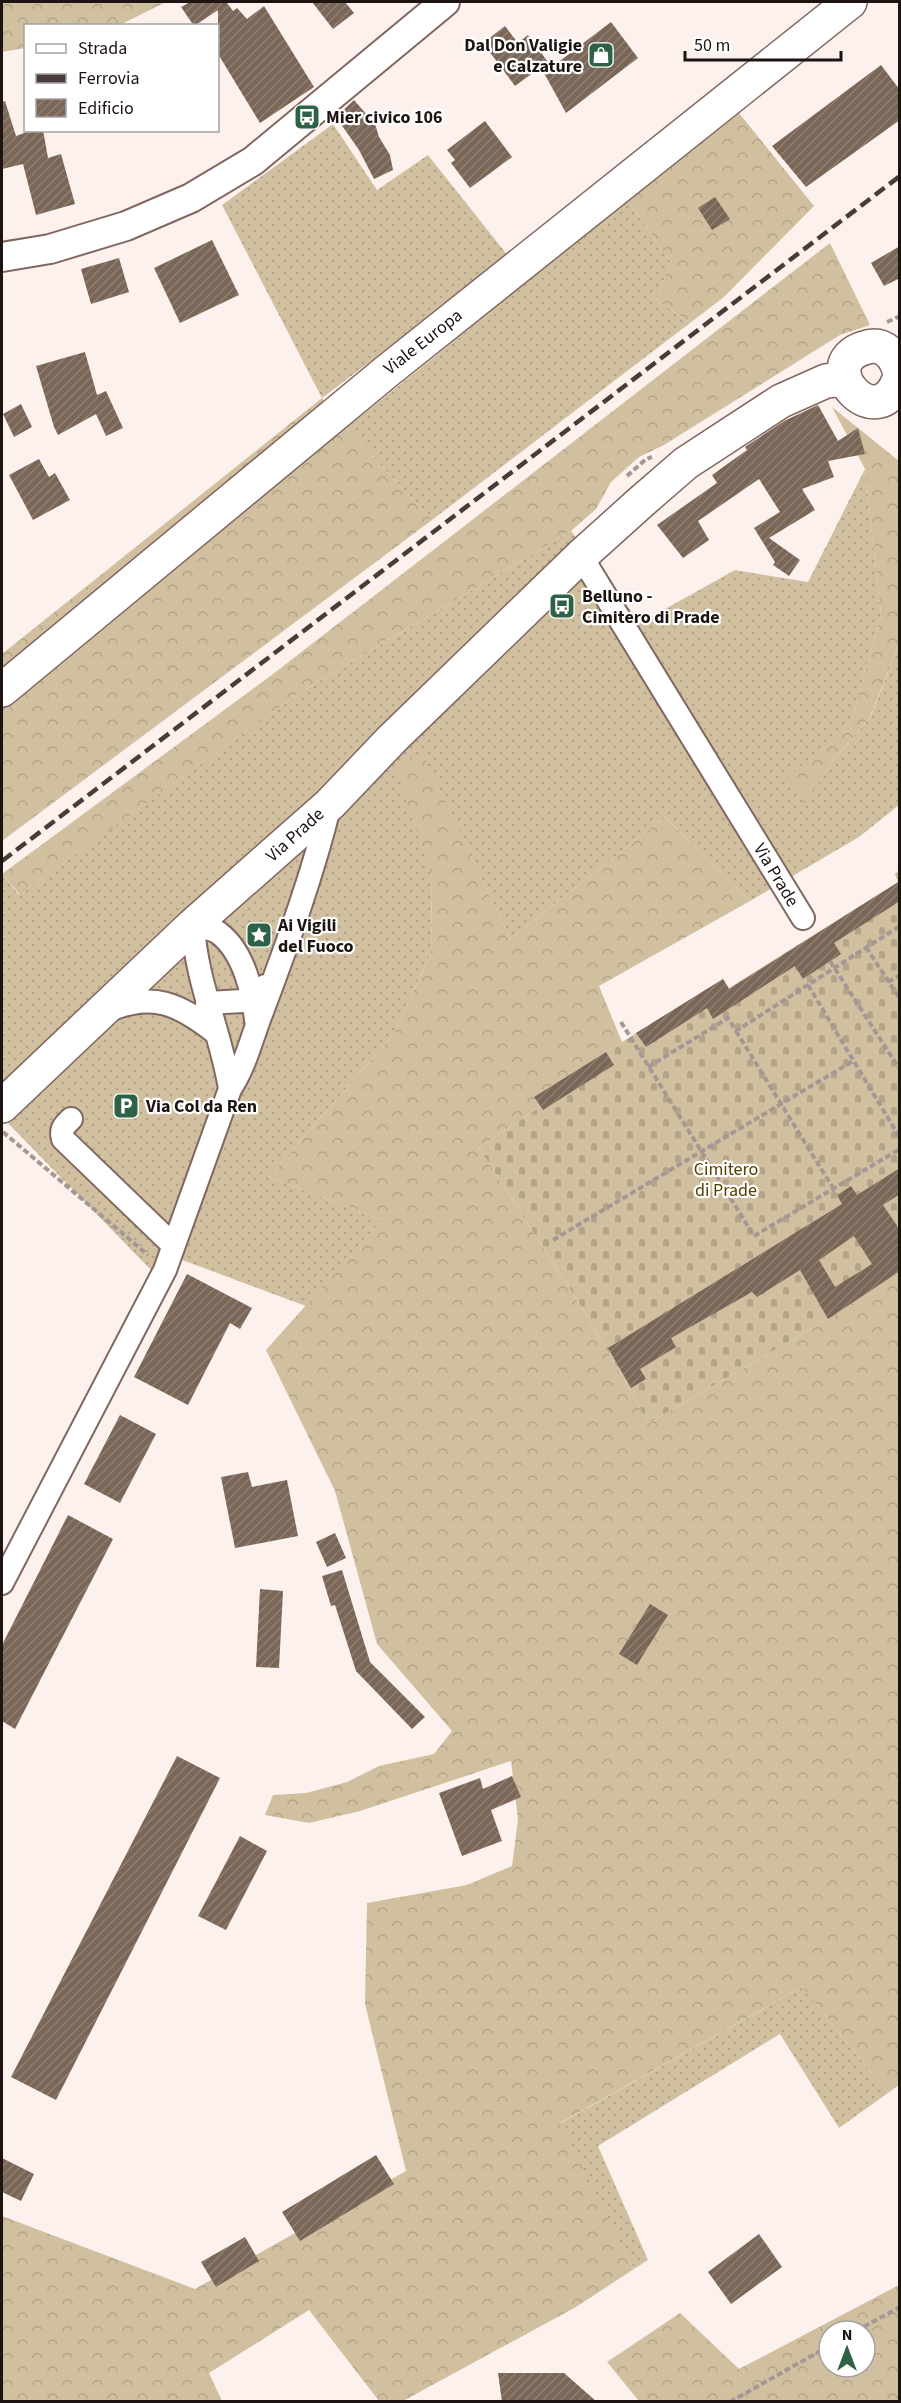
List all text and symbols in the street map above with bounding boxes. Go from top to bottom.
legend [24,24,219,132]
scale bar [685,24,841,62]
place label: Dal Don Valigie e Calzature [464,33,582,79]
text: 50 m [694,33,730,58]
text: Strada [78,36,127,61]
shop icon: Dal Don Valigie e Calzature [586,40,616,70]
text: Ferrovia [78,66,139,91]
text: Edificio [78,96,134,121]
bus stop icon: Mier civico 106 [292,102,322,132]
place label: Mier civico 106 [326,105,443,130]
street label: Viale Europa [378,303,468,381]
place label: Belluno - Cimitero di Prade [582,584,720,630]
bus stop icon: Belluno - Cimitero di Prade [547,591,577,621]
street label: Via Prade [260,802,330,868]
street label: Via Prade [747,838,805,912]
place label: Ai Vigili del Fuoco [277,913,354,959]
place icon: Ai Vigili del Fuoco [244,920,274,950]
parking icon: Via Col da Ren [111,1091,141,1121]
place label: Via Col da Ren [145,1094,257,1119]
park label: Cimitero di Prade [694,1157,758,1203]
north arrow [817,2319,877,2379]
text: N [842,2324,852,2346]

